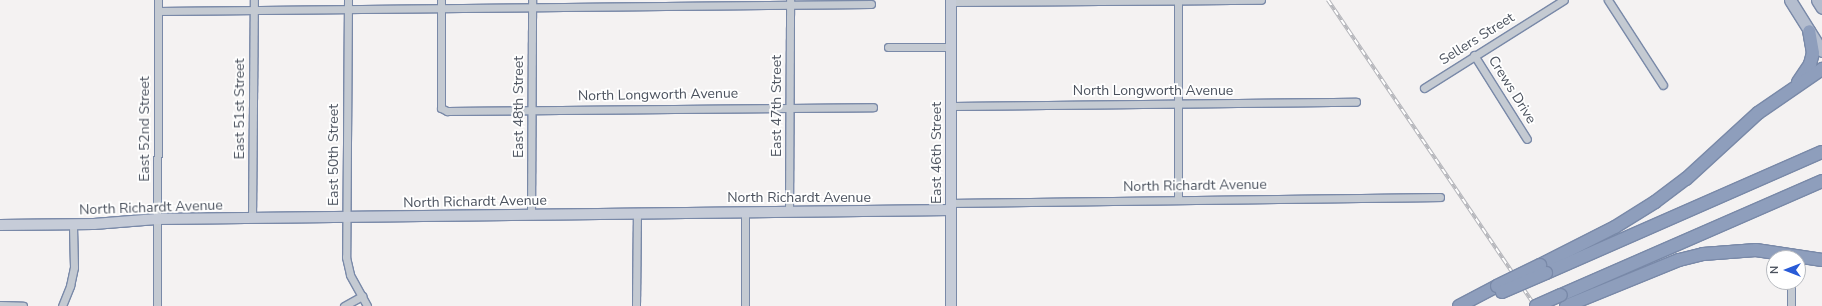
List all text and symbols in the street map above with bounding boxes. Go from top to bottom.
street label: Sellers Street [1436,9,1518,69]
street label: Crews Drive [1485,53,1539,127]
street label: East 47th Street [769,55,785,157]
street label: East 48th Street [511,56,527,158]
street label: East 51st Street [232,59,248,159]
street label: East 52nd Street [137,76,153,182]
street label: North Longworth Avenue [1073,83,1233,99]
street label: North Longworth Avenue [578,85,738,105]
street label: East 46th Street [929,102,945,204]
street label: East 50th Street [326,104,342,206]
street label: North Richardt Avenue [1123,176,1267,196]
street label: North Richardt Avenue [727,190,871,206]
street label: North Richardt Avenue [403,192,547,212]
street label: North Richardt Avenue [79,197,223,219]
north arrow [1766,250,1806,290]
text: N [1767,266,1782,274]

